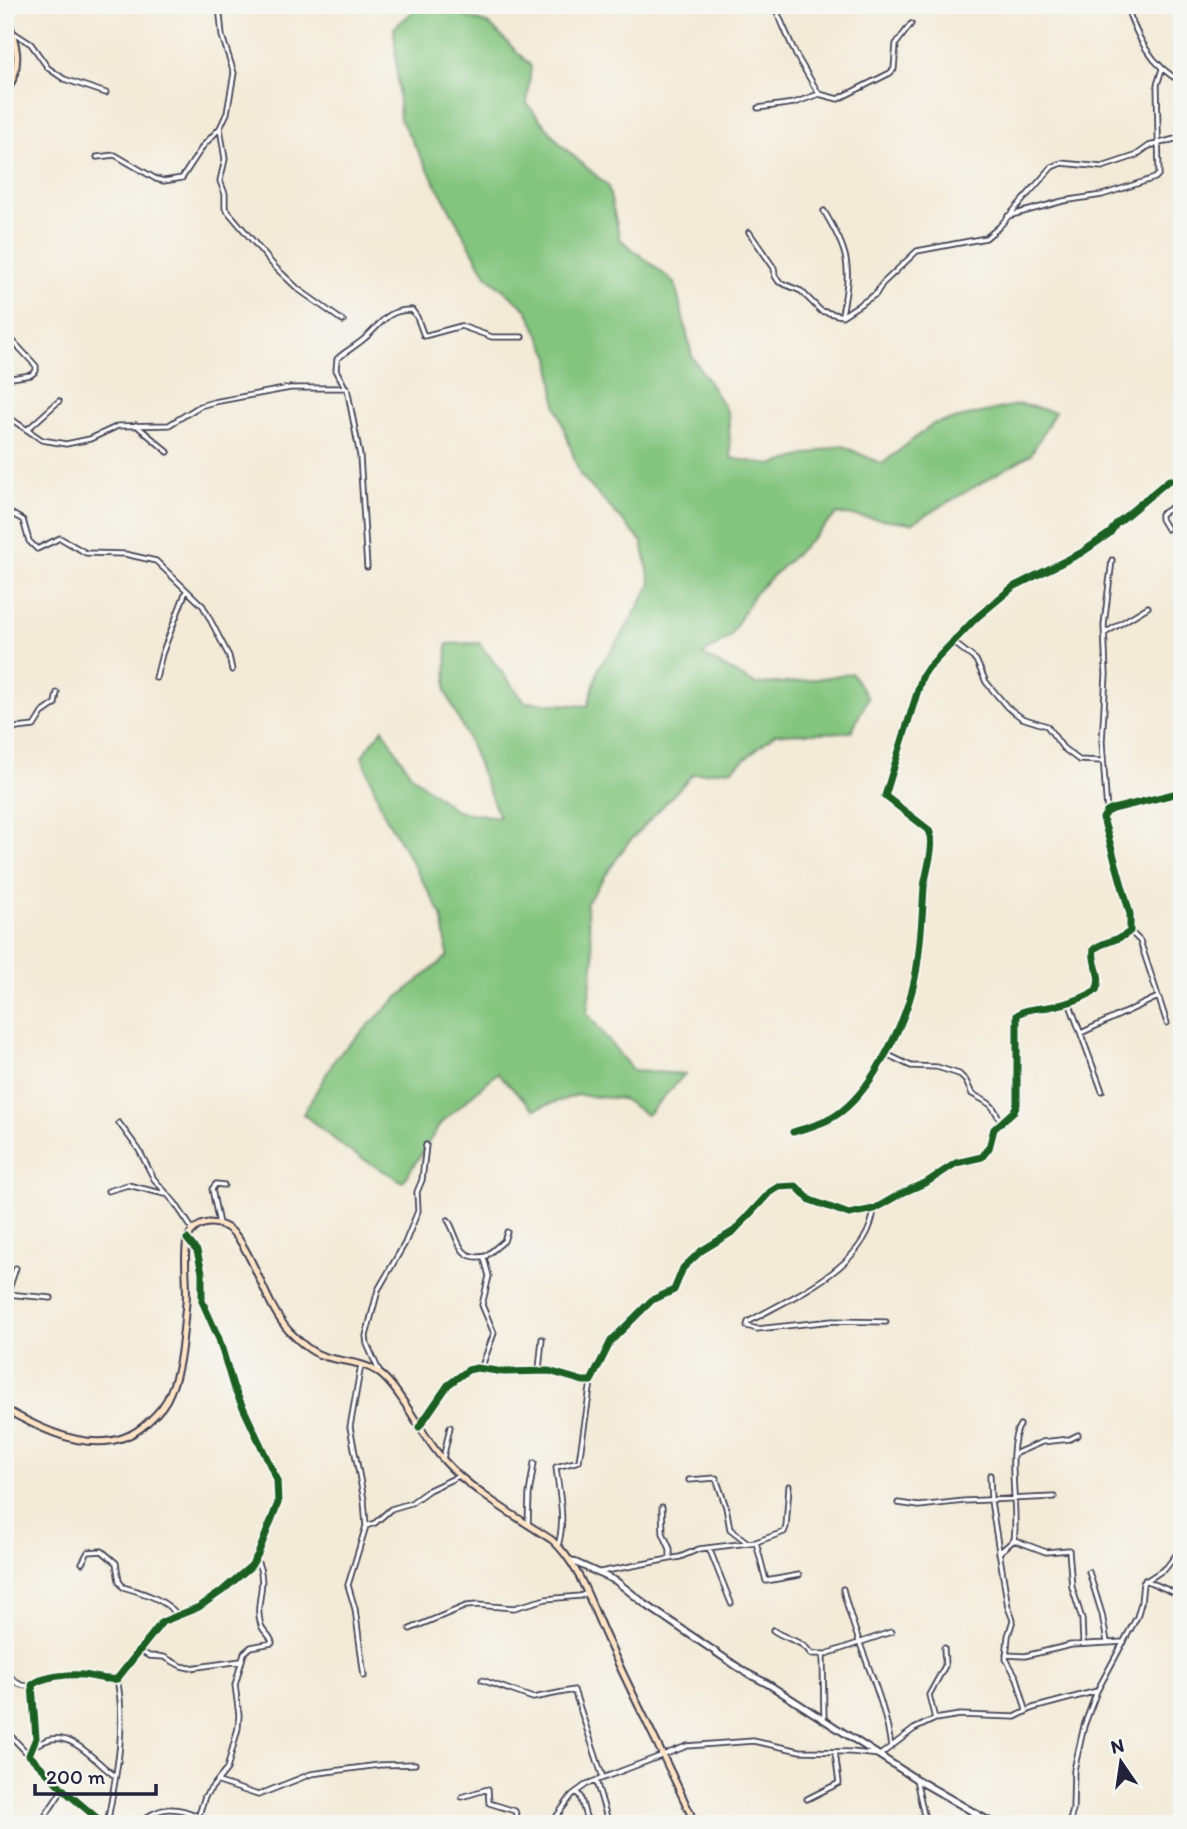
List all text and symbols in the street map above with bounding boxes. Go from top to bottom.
north arrow [1086,1728,1156,1798]
text: N [1108,1733,1126,1759]
scale bar [35,1752,156,1796]
text: 200 m [46,1764,106,1789]

